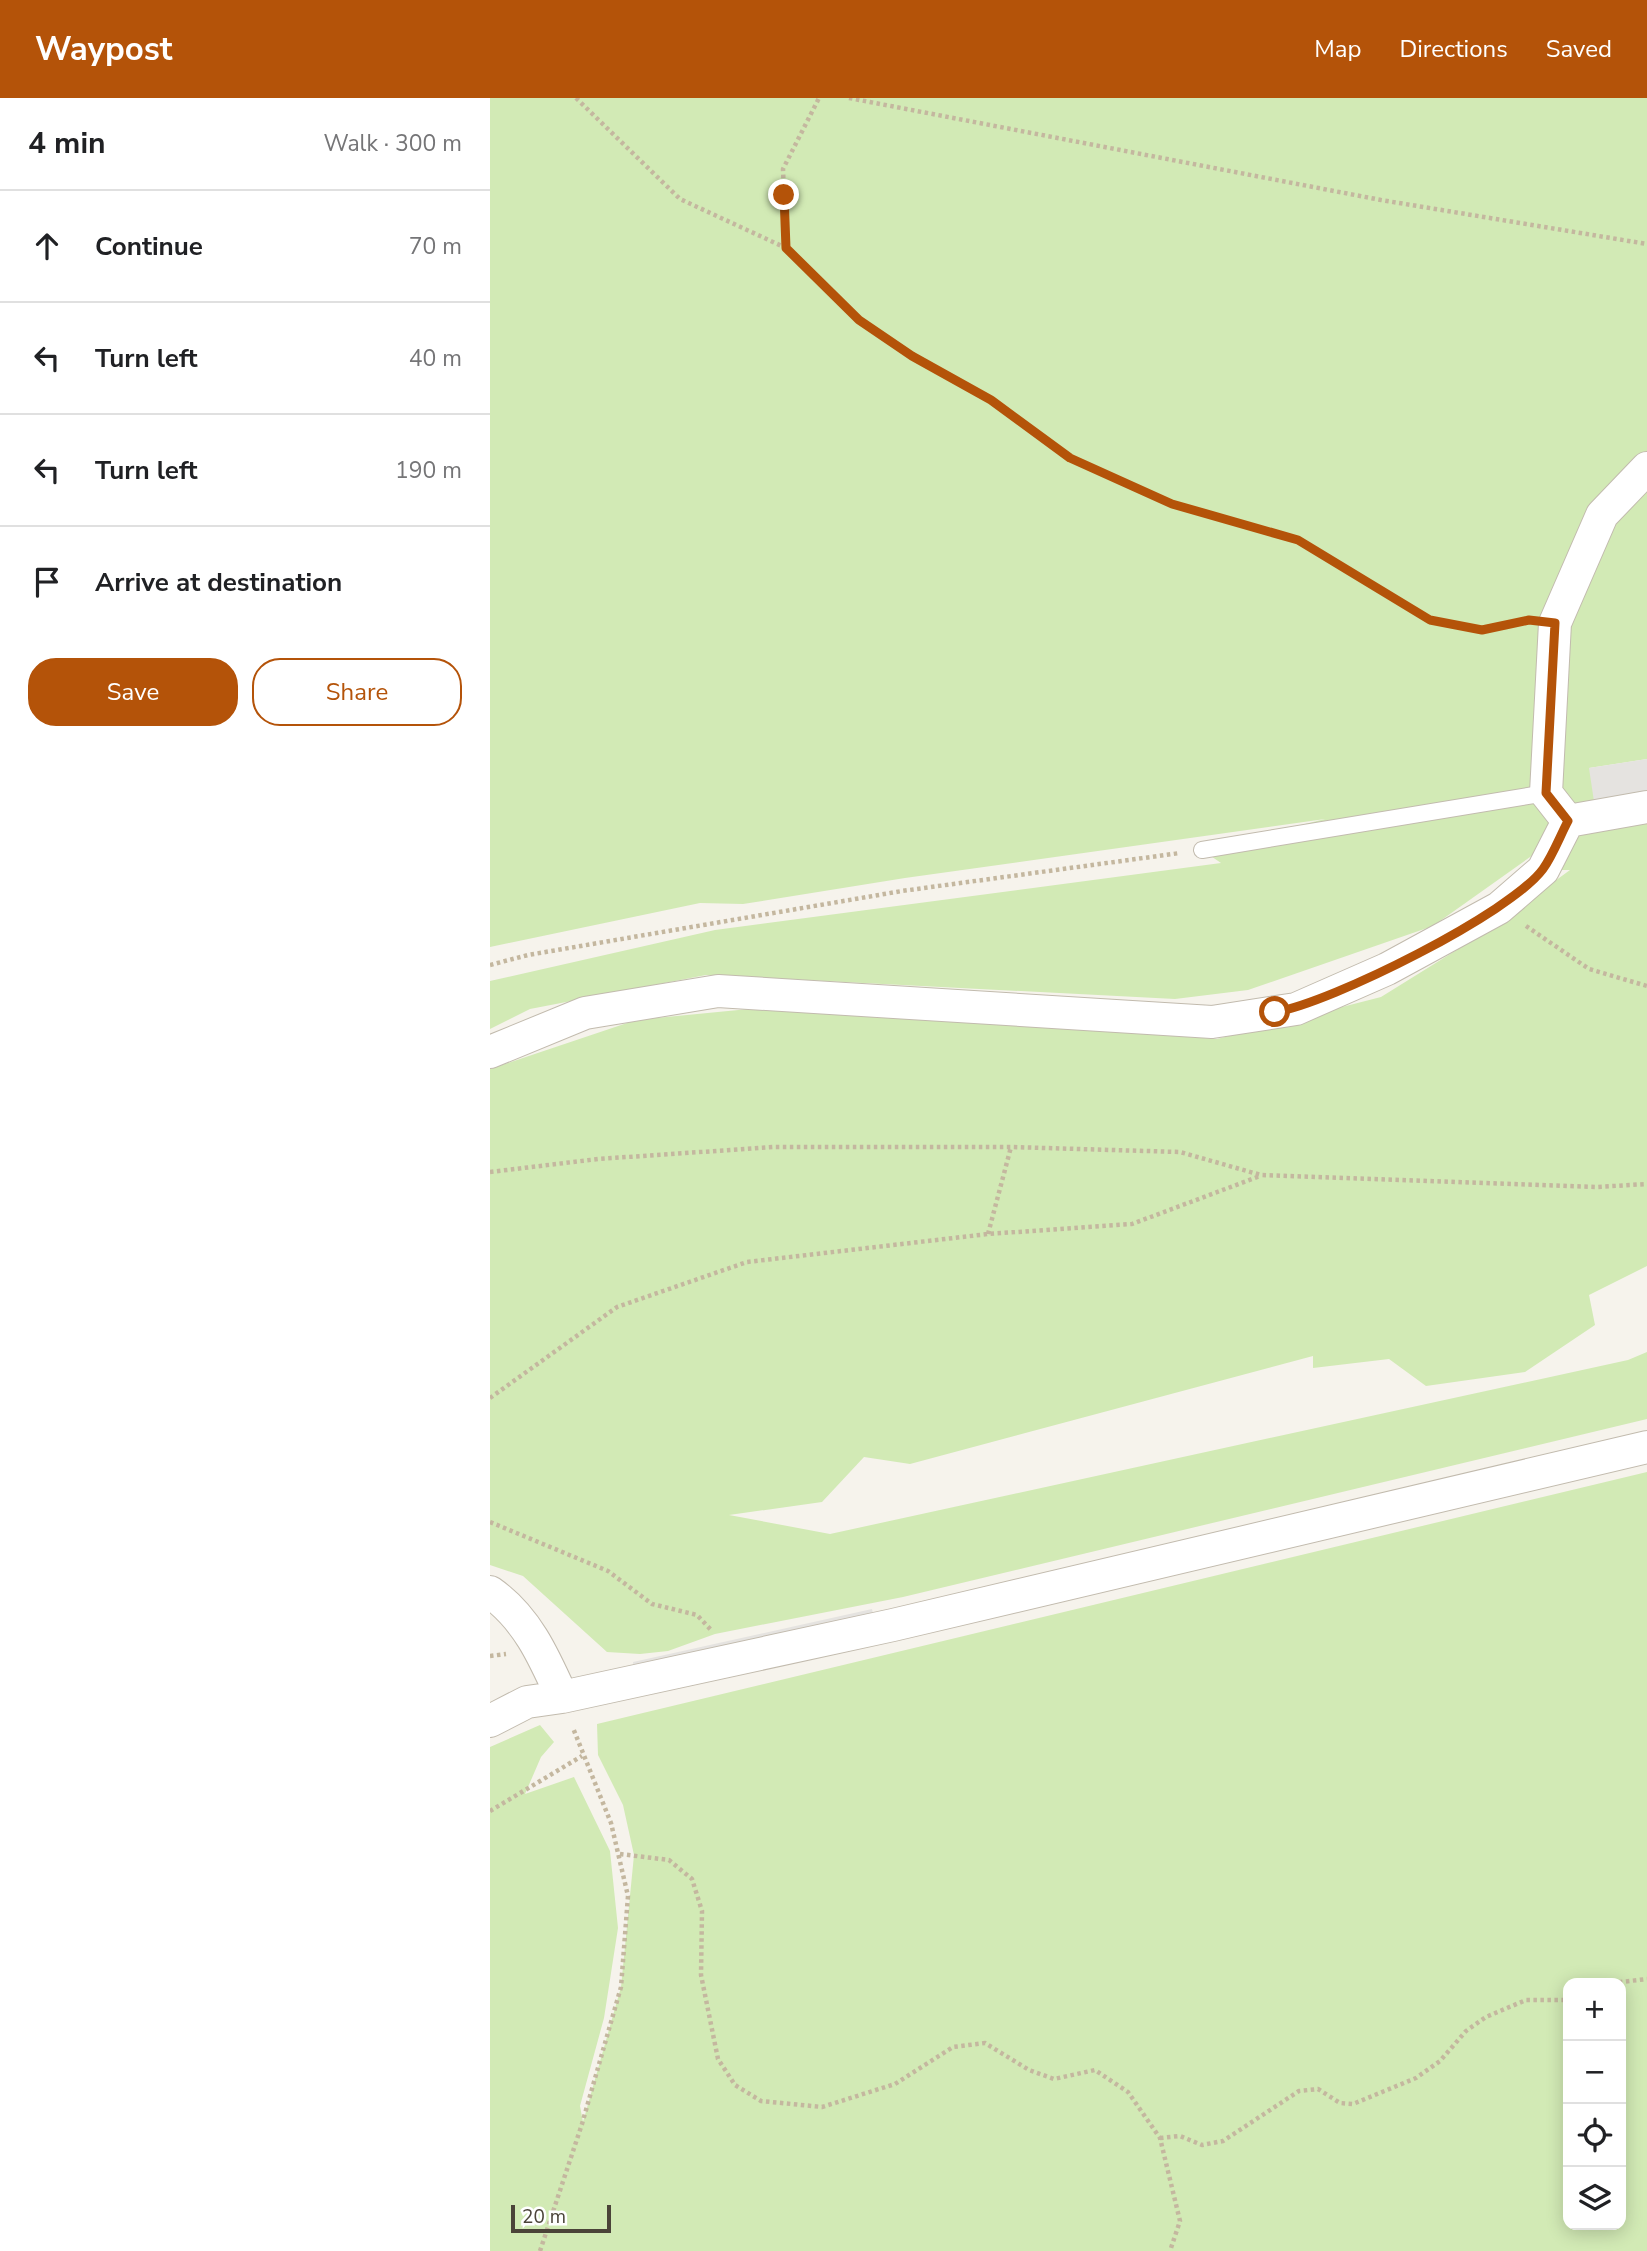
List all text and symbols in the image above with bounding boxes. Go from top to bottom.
text: Waypost [35,27,172,72]
text: Map [1314,33,1361,65]
text: Directions [1399,33,1508,65]
text: Saved [1546,33,1612,65]
text: 4 min [28,123,106,164]
text: Walk · 300 m [323,128,462,159]
route end [768,179,799,210]
icon: ahead [28,227,66,265]
text: Continue [95,229,203,264]
text: 70 m [409,231,462,262]
icon: left [28,339,66,377]
text: Turn left [95,341,198,376]
text: 40 m [409,343,462,374]
icon: left [28,451,66,489]
text: Turn left [95,453,198,488]
text: 190 m [395,455,462,486]
icon: arrive [28,563,66,601]
text: Arrive at destination [95,565,342,600]
button: Save [28,658,238,726]
button: Share [252,658,462,726]
route start [1259,996,1290,1027]
map controls [1563,1978,1626,2230]
button: + [1563,1978,1626,2041]
button: − [1563,2041,1626,2104]
button: locate [1563,2104,1626,2167]
button: layers [1563,2167,1626,2230]
scale bar [511,2202,611,2234]
text: 20 m [522,2204,566,2230]

